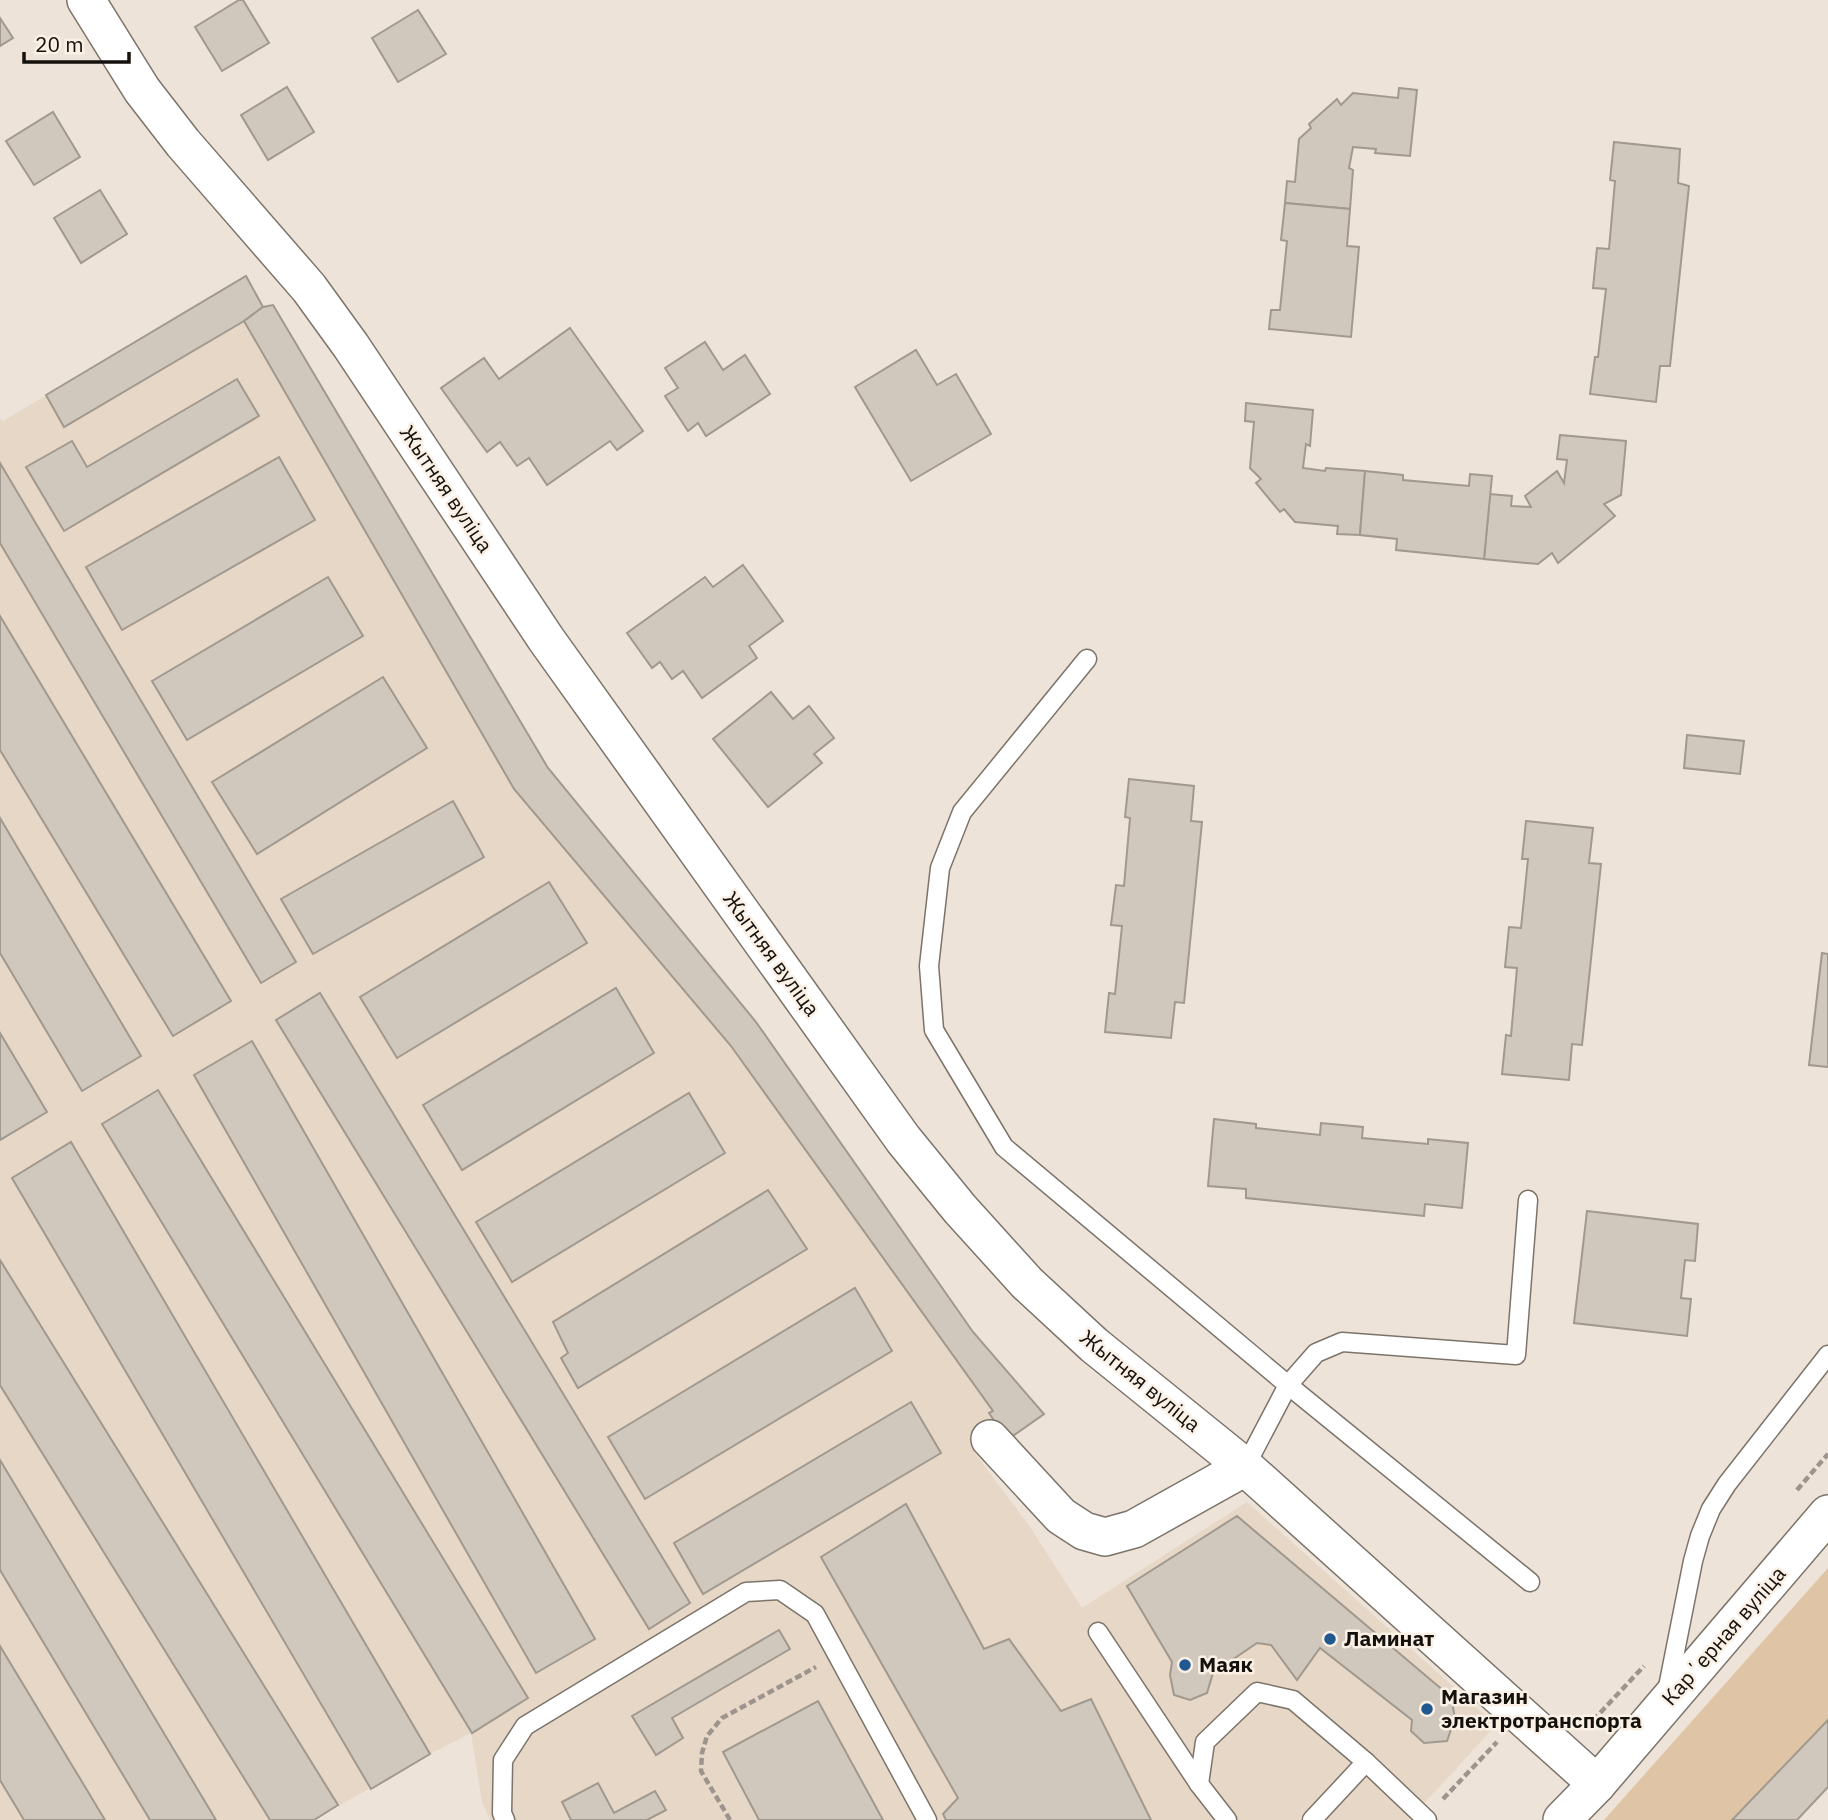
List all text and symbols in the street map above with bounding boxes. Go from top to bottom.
scale bar [24,21,130,65]
text: 20 m [35,30,84,58]
street label: Жытняя вуліца [394,419,500,558]
street label: Жытняя вуліца [717,885,827,1021]
street label: Жытняя вуліца [1074,1323,1207,1438]
street label: Карʼерная вуліца [1655,1560,1792,1711]
place label: Ламинат [1344,1624,1434,1652]
marker: Ламинат [1322,1631,1338,1647]
place label: Маяк [1199,1650,1253,1678]
marker: Маяк [1177,1657,1193,1673]
place label: Магазин электротранспорта [1441,1682,1642,1734]
marker: Магазин электротранспорта [1419,1701,1435,1717]

